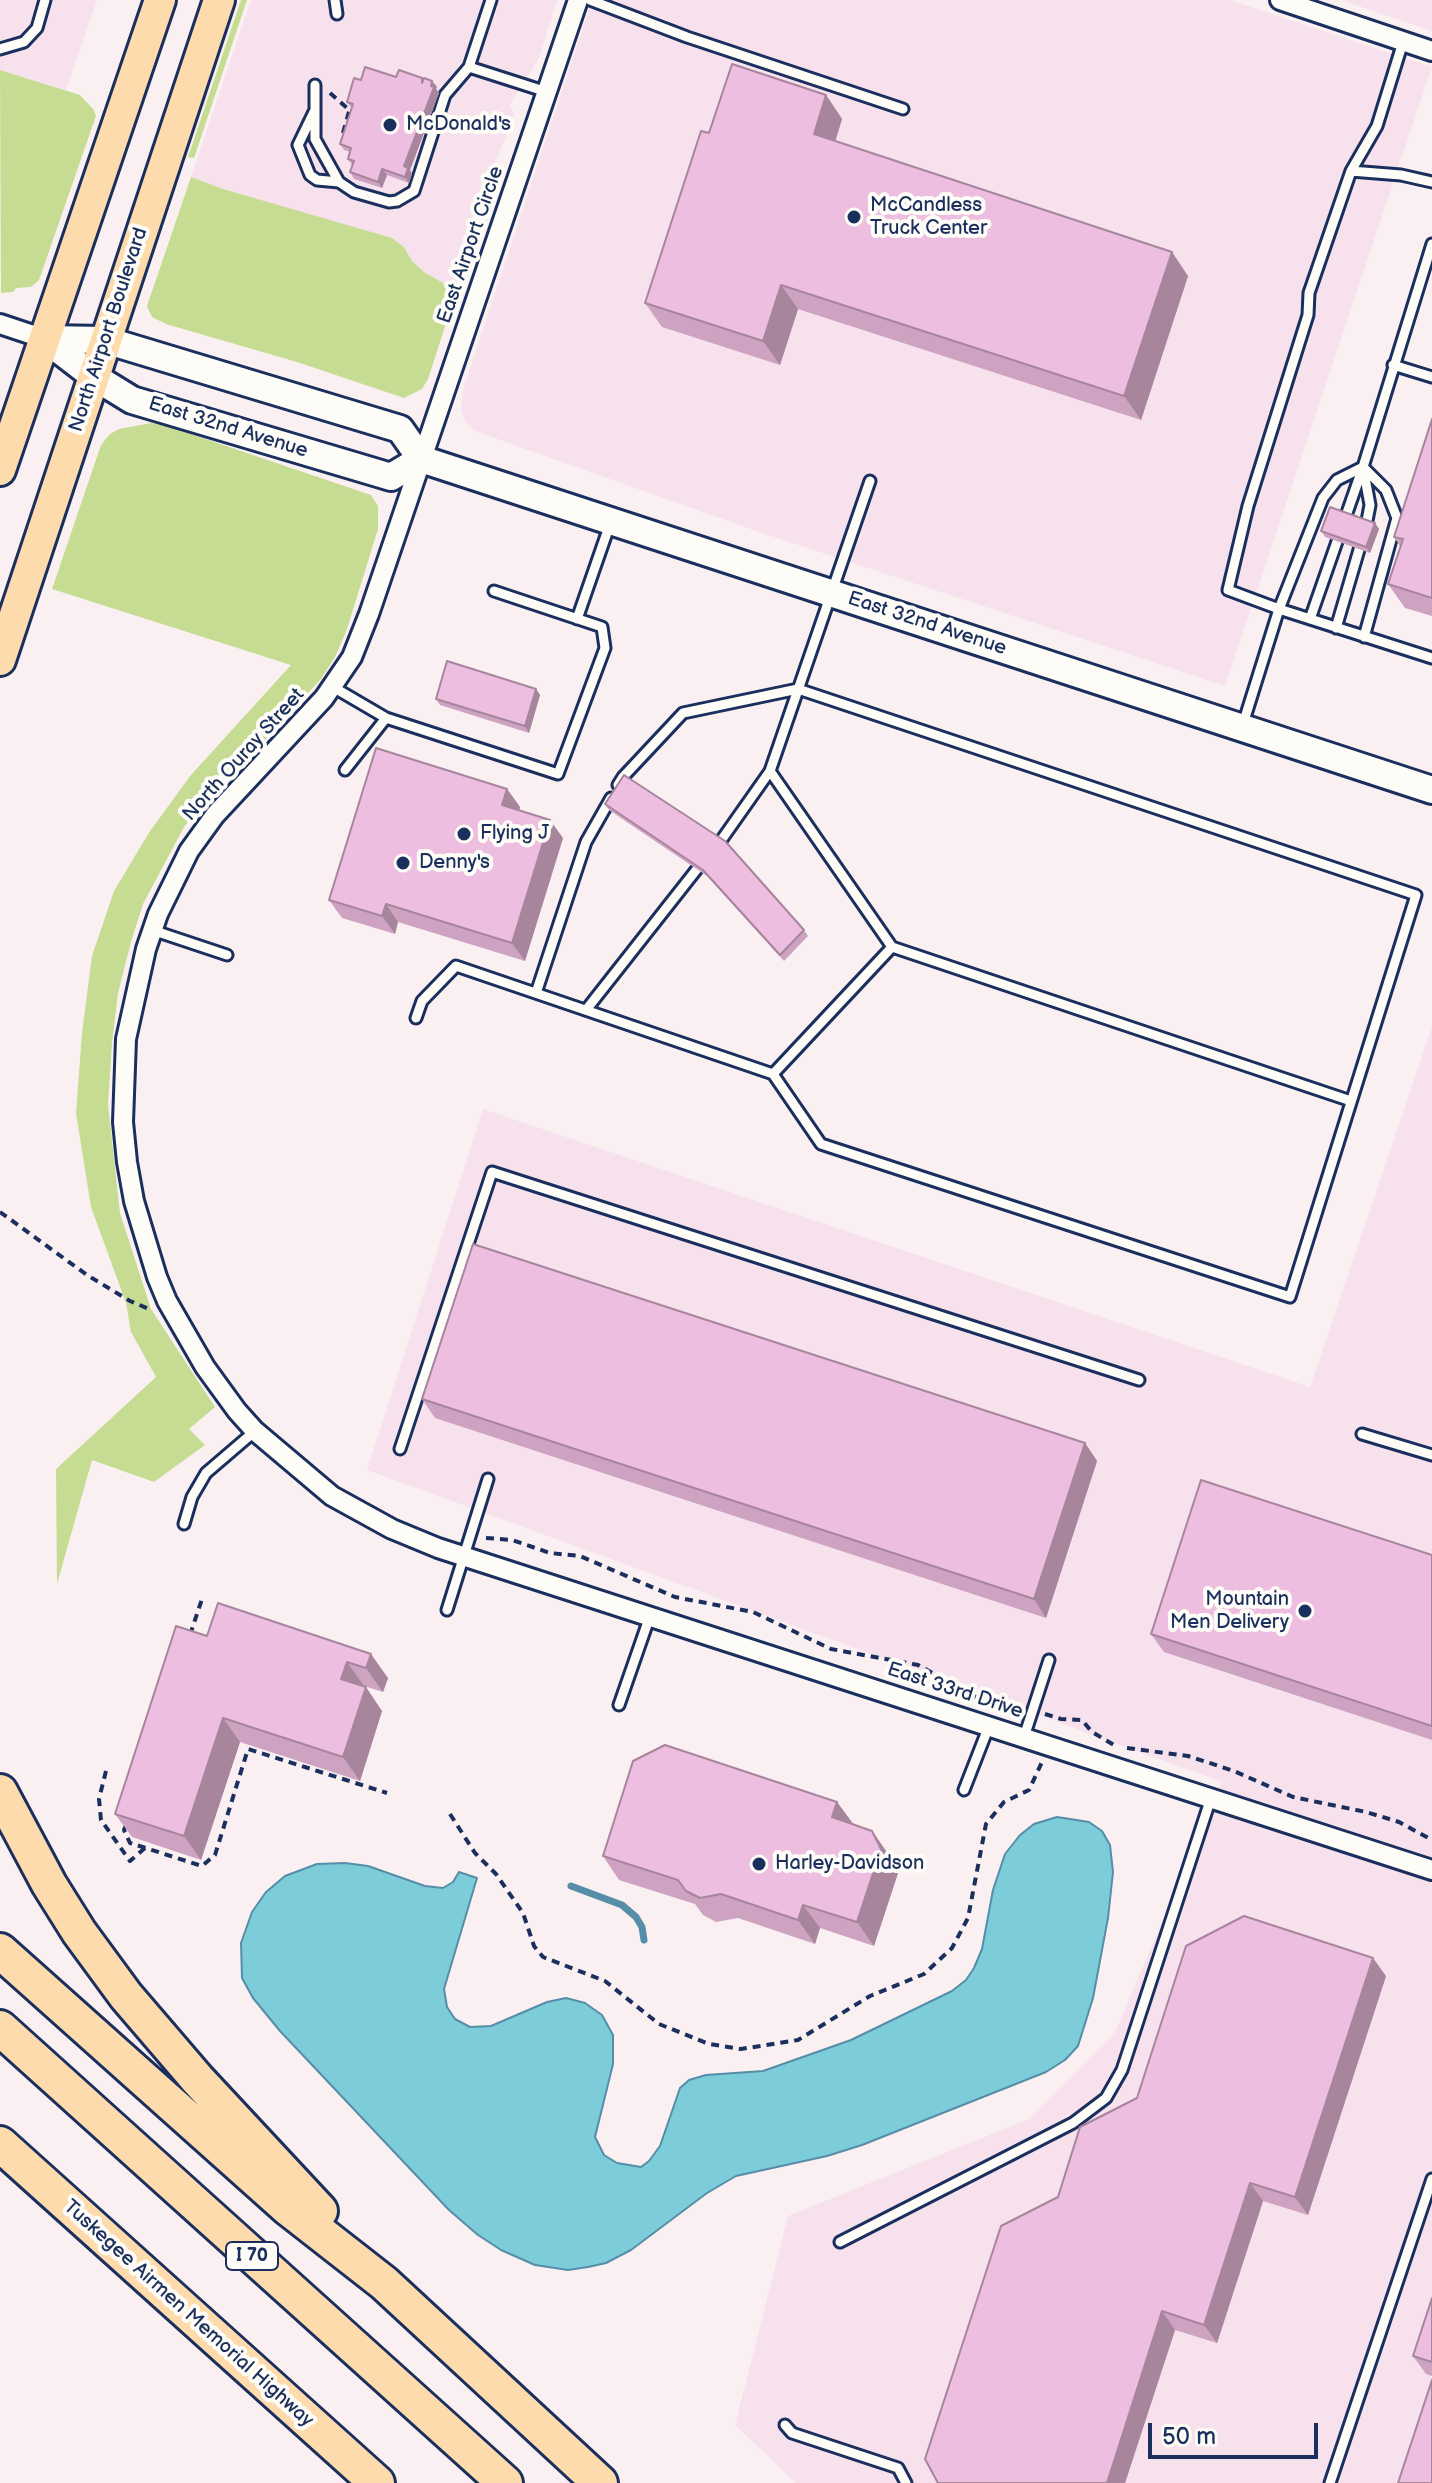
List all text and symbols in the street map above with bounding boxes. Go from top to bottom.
place label: McDonald's [406,113,511,137]
marker: McDonald's [381,116,399,134]
street label: East Airport Circle [433,163,509,327]
place label: McCandless Truck Center [870,194,987,241]
marker: McCandless Truck Center [845,208,863,226]
street label: North Airport Boulevard [65,225,153,435]
street label: East 32nd Avenue [145,392,311,464]
street label: East 32nd Avenue [845,587,1009,661]
street label: North Ouray Street [178,684,310,826]
place label: Flying J [480,822,549,846]
marker: Flying J [455,825,473,843]
place label: Denny's [419,851,490,875]
marker: Denny's [394,854,412,872]
place label: Mountain Men Delivery [1170,1588,1289,1635]
marker: Mountain Men Delivery [1296,1602,1314,1620]
street label: East 33rd Drive [884,1658,1026,1724]
place label: Harley-Davidson [775,1852,924,1876]
marker: Harley-Davidson [750,1855,768,1873]
street label: Tuskegee Airmen Memorial Highway [58,2195,318,2433]
road number: I 70 [226,2242,278,2270]
scale bar [1152,2407,1322,2457]
text: 50 m [1162,2422,1216,2451]

